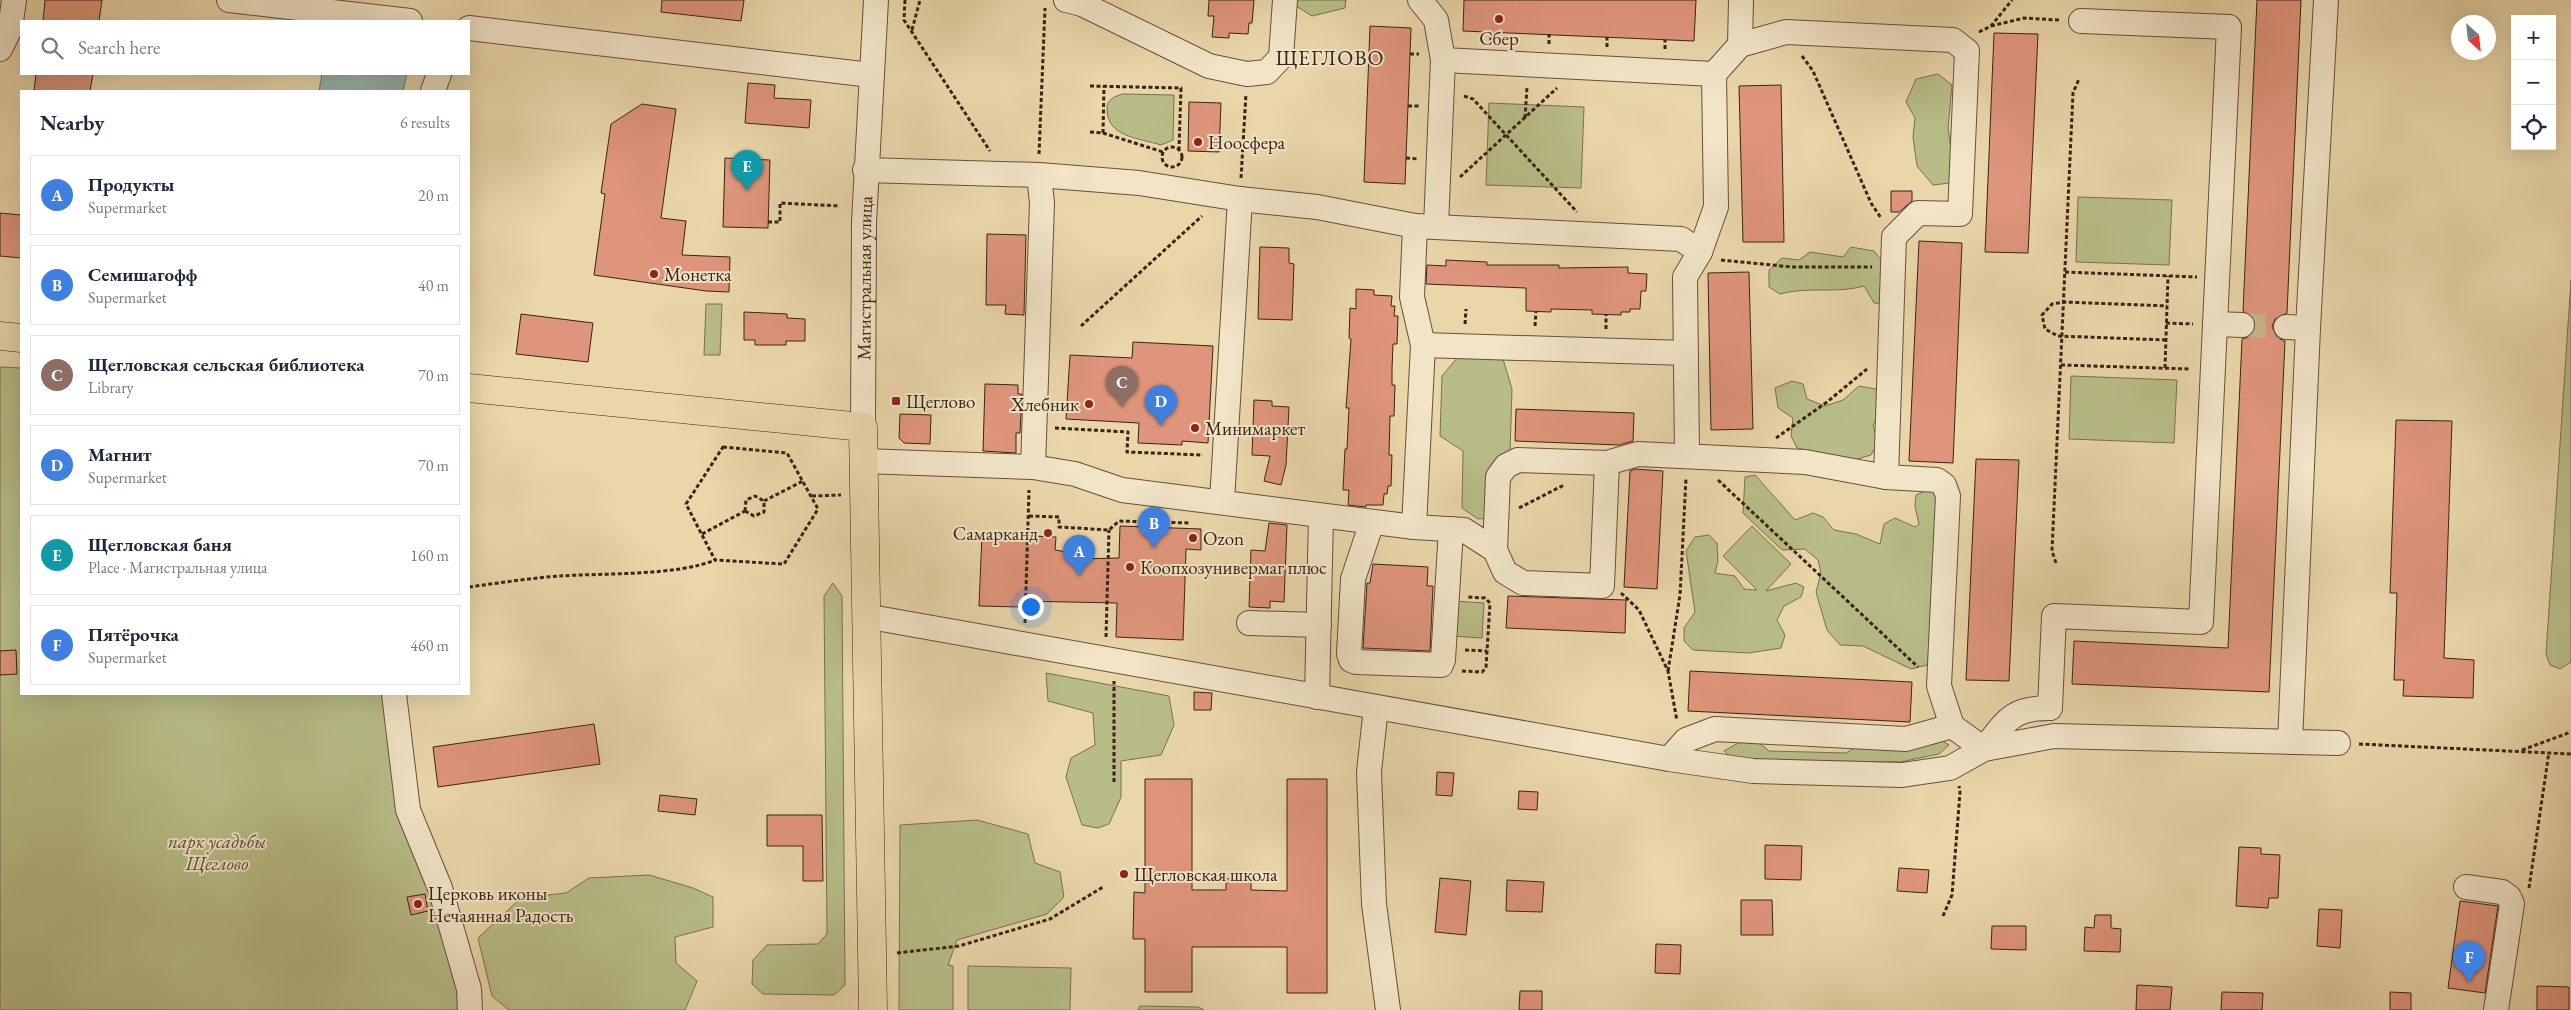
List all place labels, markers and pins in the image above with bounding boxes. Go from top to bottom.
marker: Сбер [1493,13,1505,25]
place label: Сбер [1479,26,1519,51]
place label: Ноосфера [1208,130,1286,155]
marker: Ноосфера [1192,136,1204,148]
pin: E [731,150,763,191]
place label: Монетка [664,262,732,287]
marker: Монетка [648,268,660,280]
pin: C [1106,366,1138,407]
pin: D [1145,385,1177,426]
place label: Щеглово [906,389,975,414]
place label: Хлебник [1010,392,1079,417]
marker: Щеглово [890,395,902,407]
marker: Хлебник [1083,398,1095,410]
place label: Минимаркет [1205,416,1306,441]
marker: Минимаркет [1189,422,1201,434]
pin: B [1138,507,1170,548]
place label: Самарканд [953,521,1038,546]
place label: Ozon [1203,526,1244,551]
marker: Самарканд [1042,527,1054,539]
marker: Ozon [1187,532,1199,544]
pin: A [1063,535,1095,576]
place label: Коопхозунивермаг плюс [1140,555,1327,580]
marker: Коопхозунивермаг плюс [1124,561,1136,573]
place label: Щегловская школа [1134,862,1278,887]
marker: Щегловская школа [1118,868,1130,880]
place label: Церковь иконы Нечаянная Радость [428,881,574,928]
marker: Церковь иконы Нечаянная Радость [412,898,424,910]
pin: F [2453,941,2485,982]

